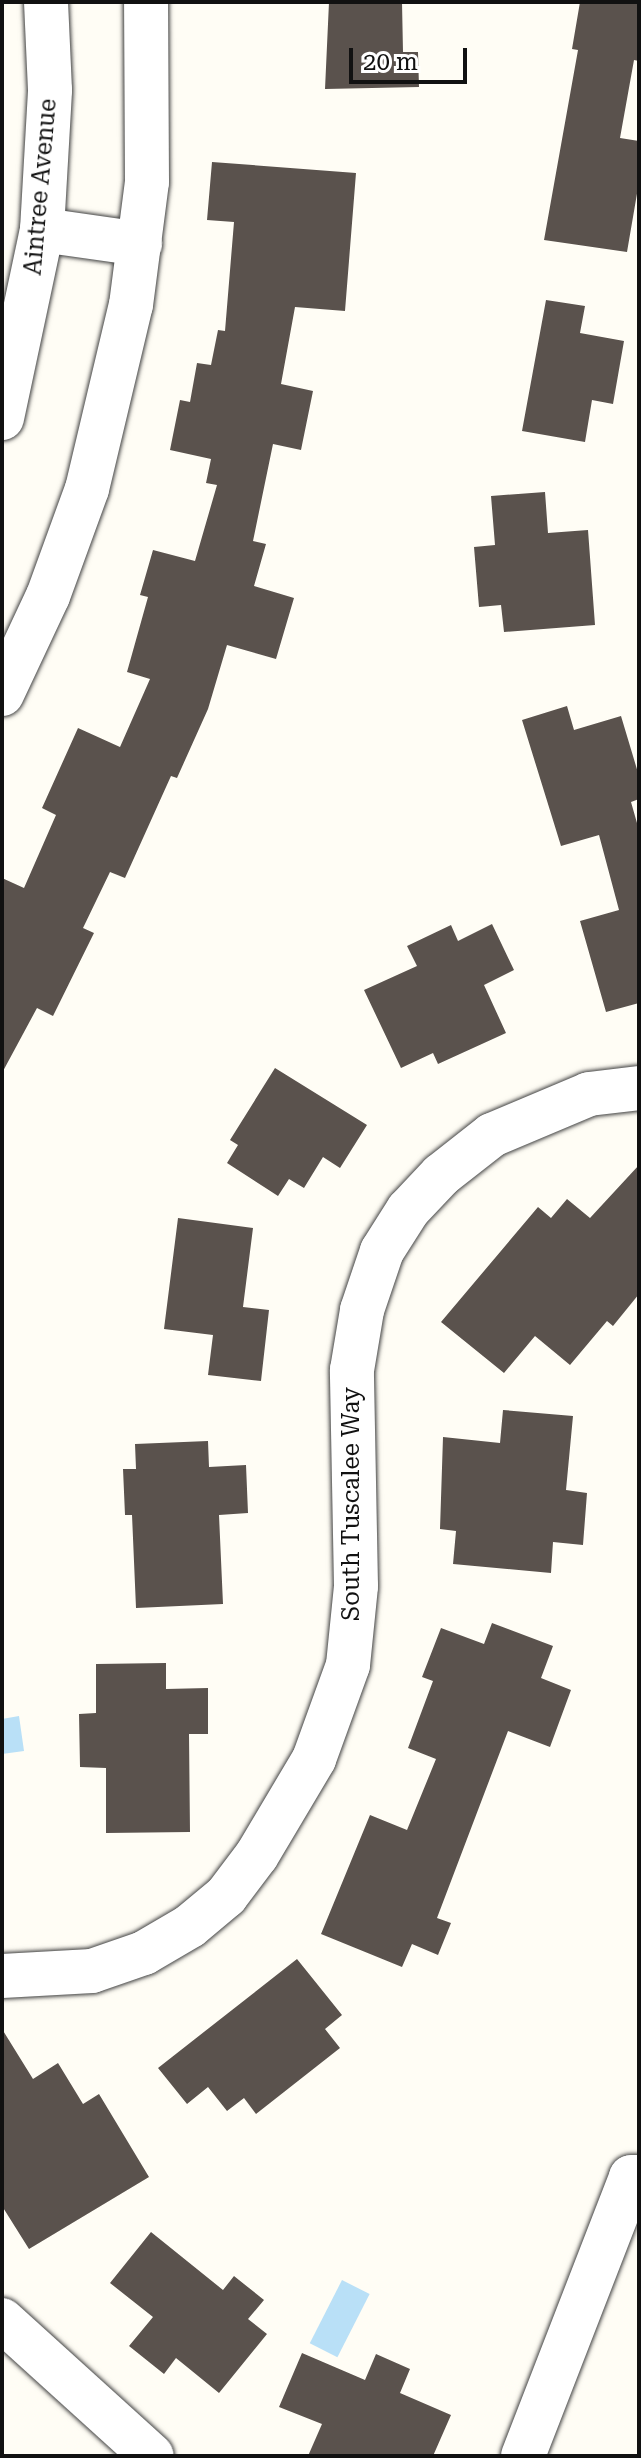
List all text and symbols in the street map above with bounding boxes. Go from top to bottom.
scale bar [353,32,471,82]
text: 20 m [363,48,418,76]
street label: Aintree Avenue [19,98,63,276]
street label: South Tuscalee Way [338,1387,366,1621]

